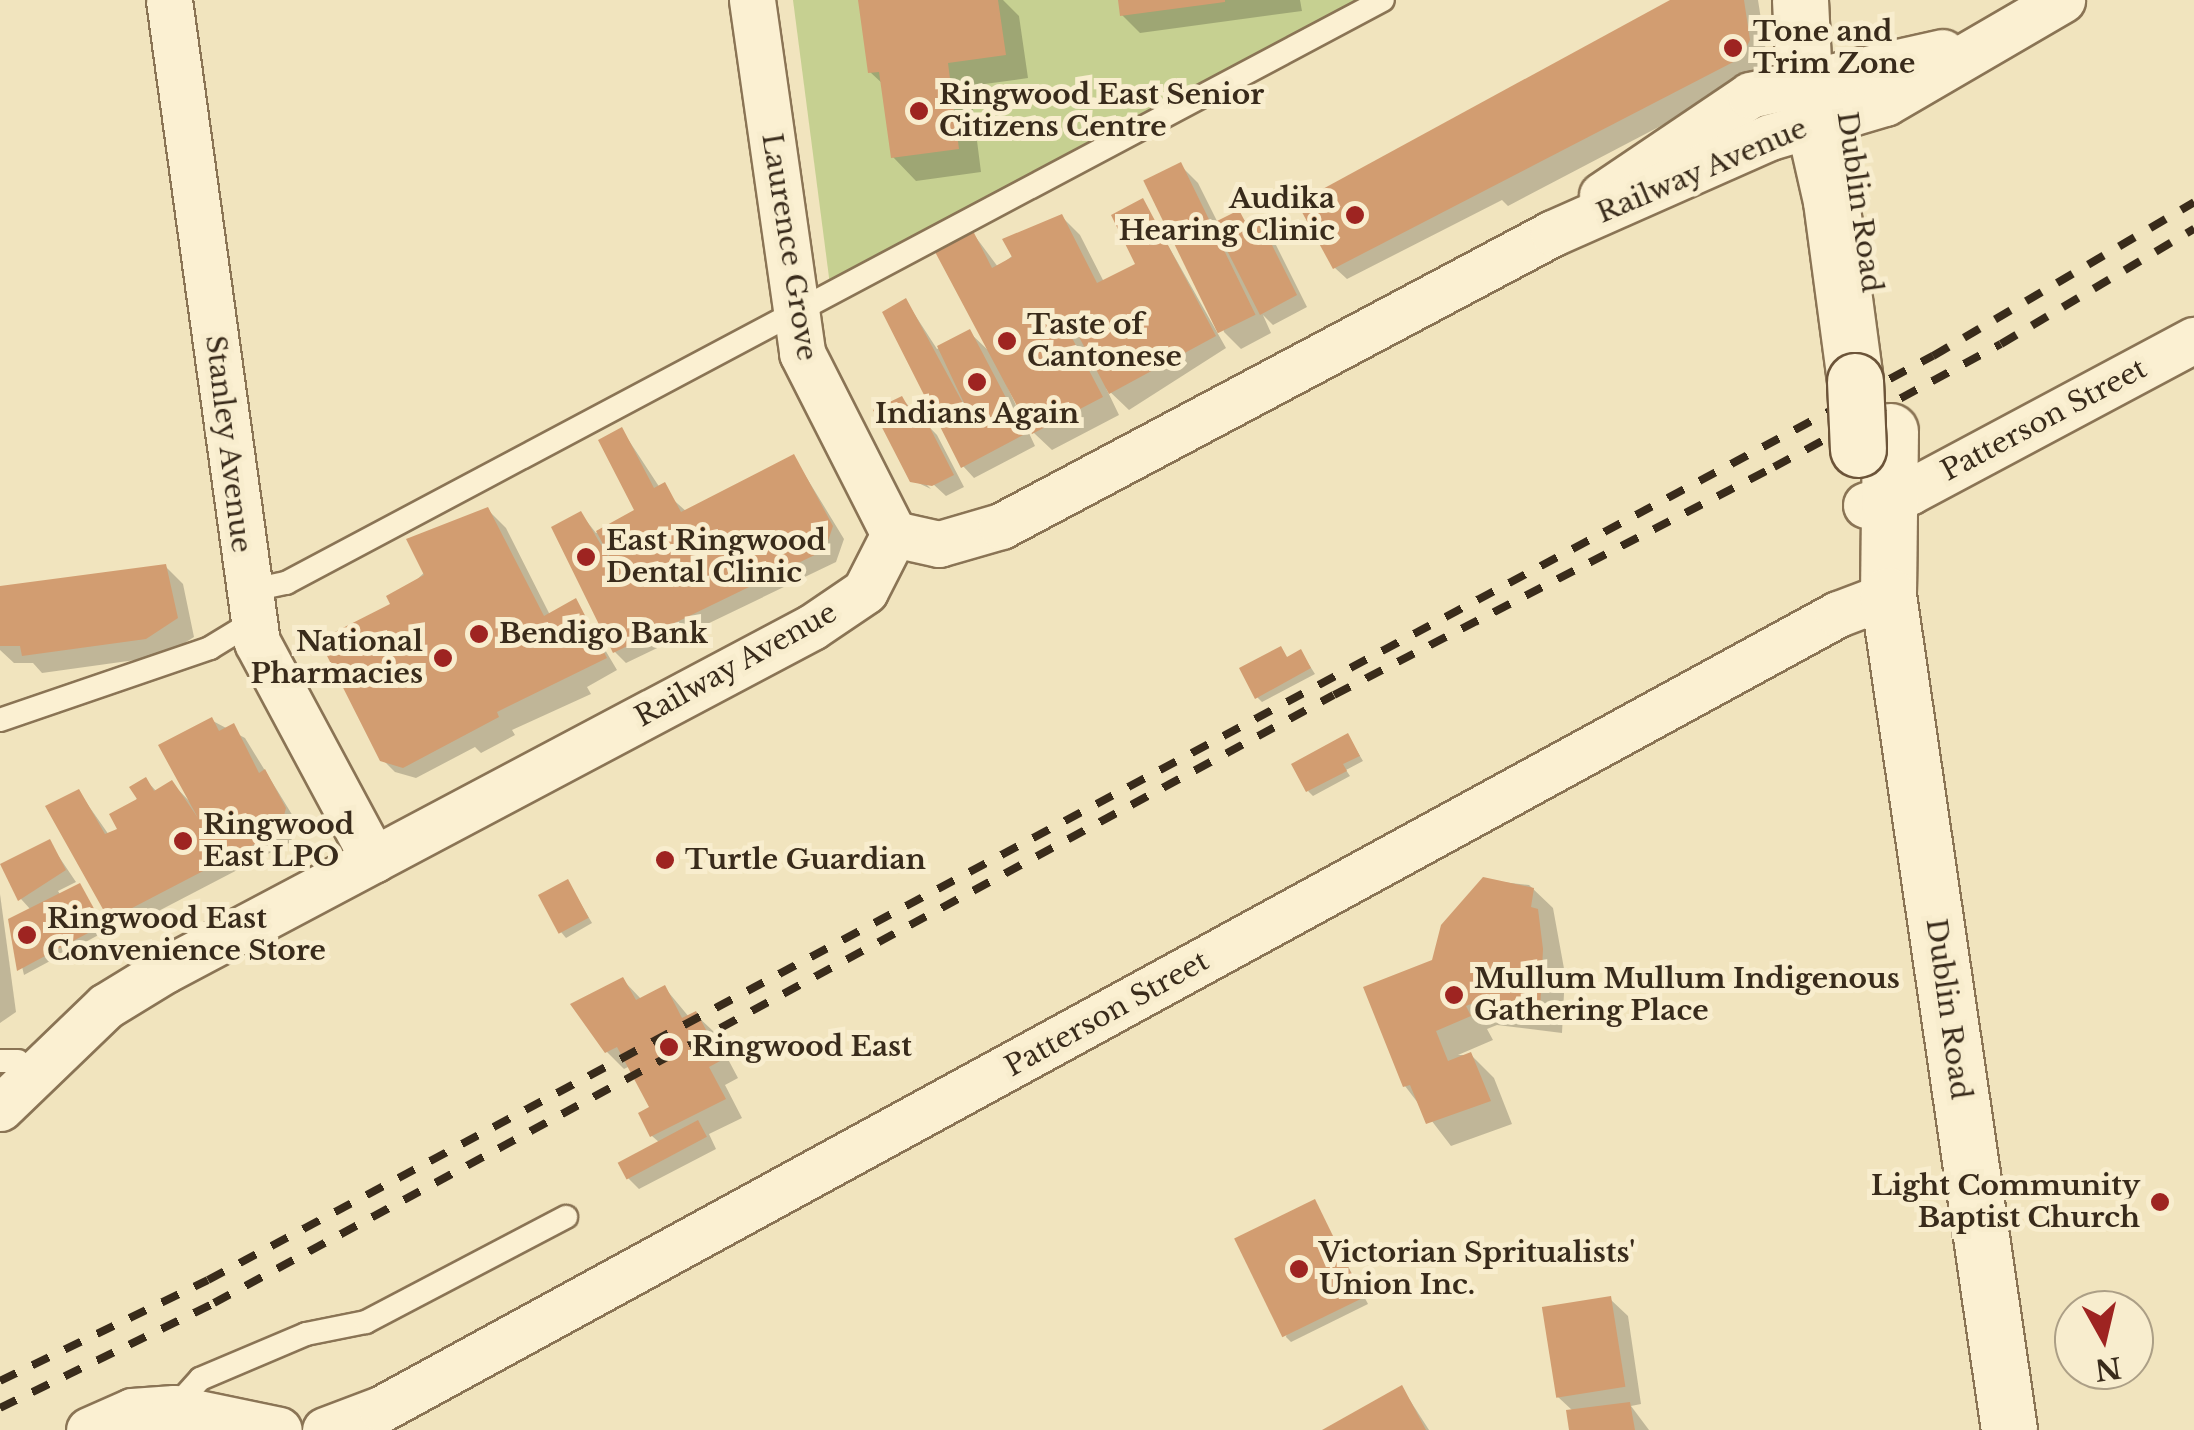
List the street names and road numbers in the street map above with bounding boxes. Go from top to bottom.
street label: Dublin Road [1830,109,1888,295]
street label: Railway Avenue [1591,111,1813,231]
street label: Laurence Grove [754,131,824,363]
street label: Stanley Avenue [198,332,258,556]
street label: Patterson Street [1936,352,2152,488]
street label: Railway Avenue [629,595,843,735]
street label: Dublin Road [1919,916,1977,1102]
street label: Patterson Street [999,944,1215,1084]

